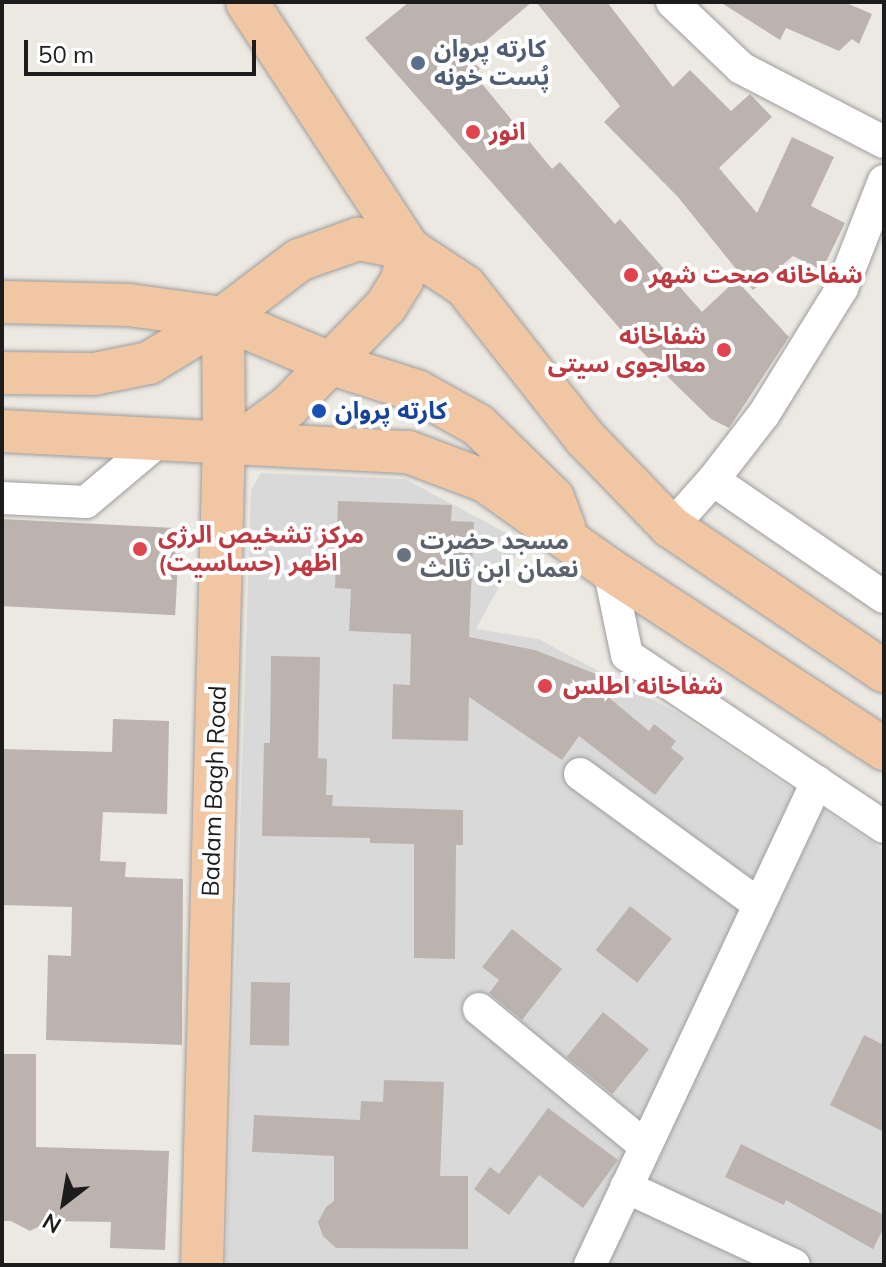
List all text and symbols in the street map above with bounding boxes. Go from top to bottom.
scale bar [28,24,260,74]
place label: کارته پروان پُست خونه [434,35,550,91]
text: 50 m [38,39,94,69]
marker: کارته پروان پُست خونه [409,54,427,72]
place label: انور [489,118,526,146]
marker: انور [464,123,482,141]
place label: شفاخانه صحت شهر [649,261,863,289]
marker: شفاخانه صحت شهر [620,264,642,286]
place label: شفاخانه معالجوی سیتی [548,322,706,378]
marker: شفاخانه معالجوی سیتی [713,339,735,361]
place label: کارته پروان [335,397,447,425]
marker: کارته پروان [310,402,328,420]
place label: مرکز تشخیص الرژی (حساسیت) اظهر [158,521,364,577]
place label: مسجد حضرت نعمان ابن ثالث [420,527,579,583]
marker: مرکز تشخیص الرژی (حساسیت) اظهر [129,538,151,560]
marker: مسجد حضرت نعمان ابن ثالث [395,546,413,564]
place label: شفاخانه اطلس [563,672,723,700]
marker: شفاخانه اطلس [534,675,556,697]
street label: Badam Bagh Road [196,685,232,897]
north arrow [24,1163,104,1243]
text: N [37,1207,66,1240]

